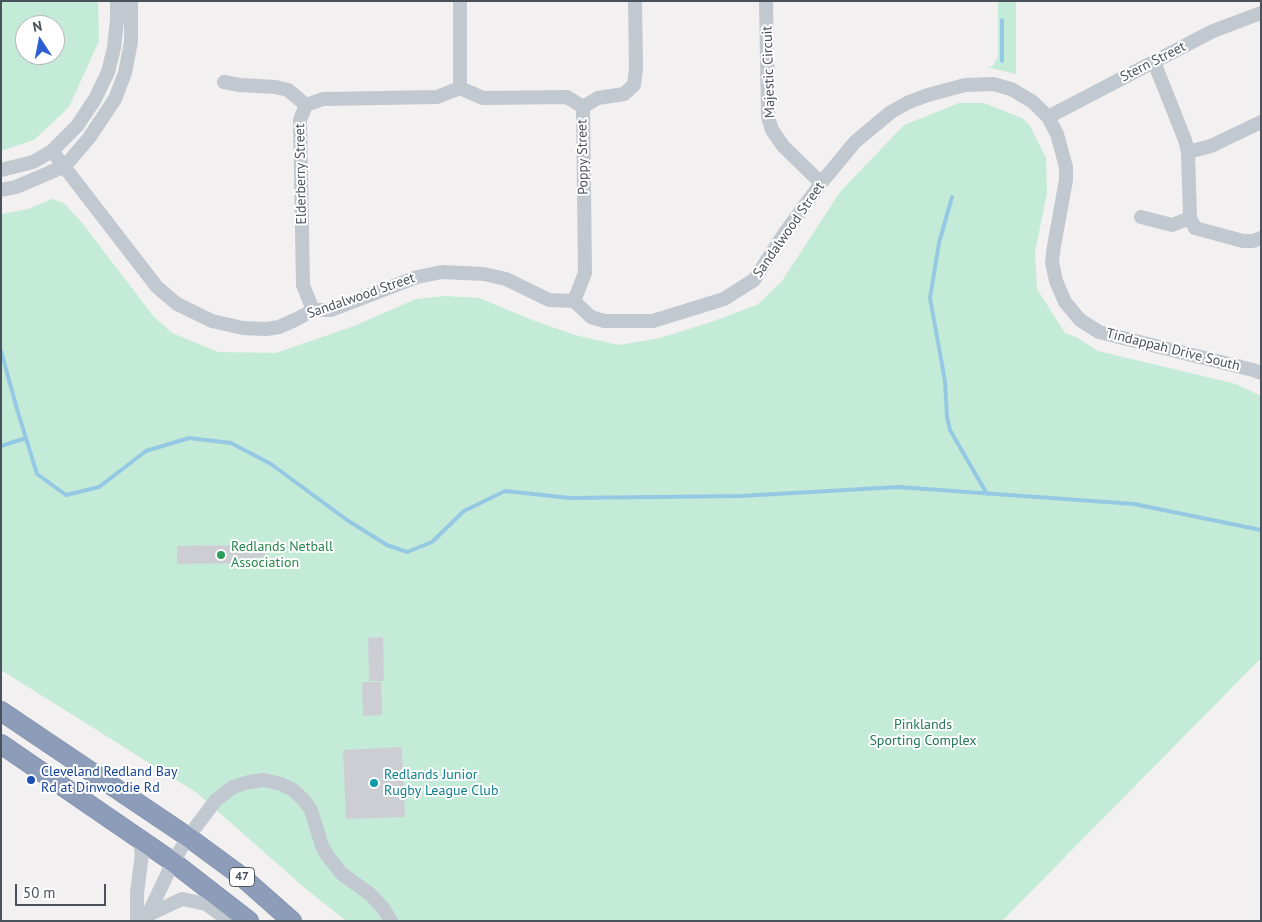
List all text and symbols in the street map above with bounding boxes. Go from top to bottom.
north arrow [15,15,65,65]
text: N [31,17,44,36]
street label: Majestic Circuit [759,26,779,118]
street label: Stern Street [1118,38,1188,86]
street label: Poppy Street [574,119,592,195]
street label: Elderberry Street [292,123,310,225]
street label: Sandalwood Street [750,179,828,281]
street label: Sandalwood Street [305,270,417,322]
street label: Tindappah Drive South [1104,325,1242,375]
place label: Redlands Netball Association [231,539,333,572]
marker: Redlands Netball Association [215,549,227,561]
park label: Pinklands Sporting Complex [869,717,977,750]
place label: Cleveland Redland Bay Rd at Dinwoodie Rd [41,764,177,796]
place label: Redlands Junior Rugby League Club [384,767,498,800]
marker: Cleveland Redland Bay Rd at Dinwoodie Rd [25,774,37,786]
marker: Redlands Junior Rugby League Club [368,777,380,789]
road number: 47 [230,868,254,886]
scale bar [18,874,109,906]
text: 50 m [23,883,56,902]

